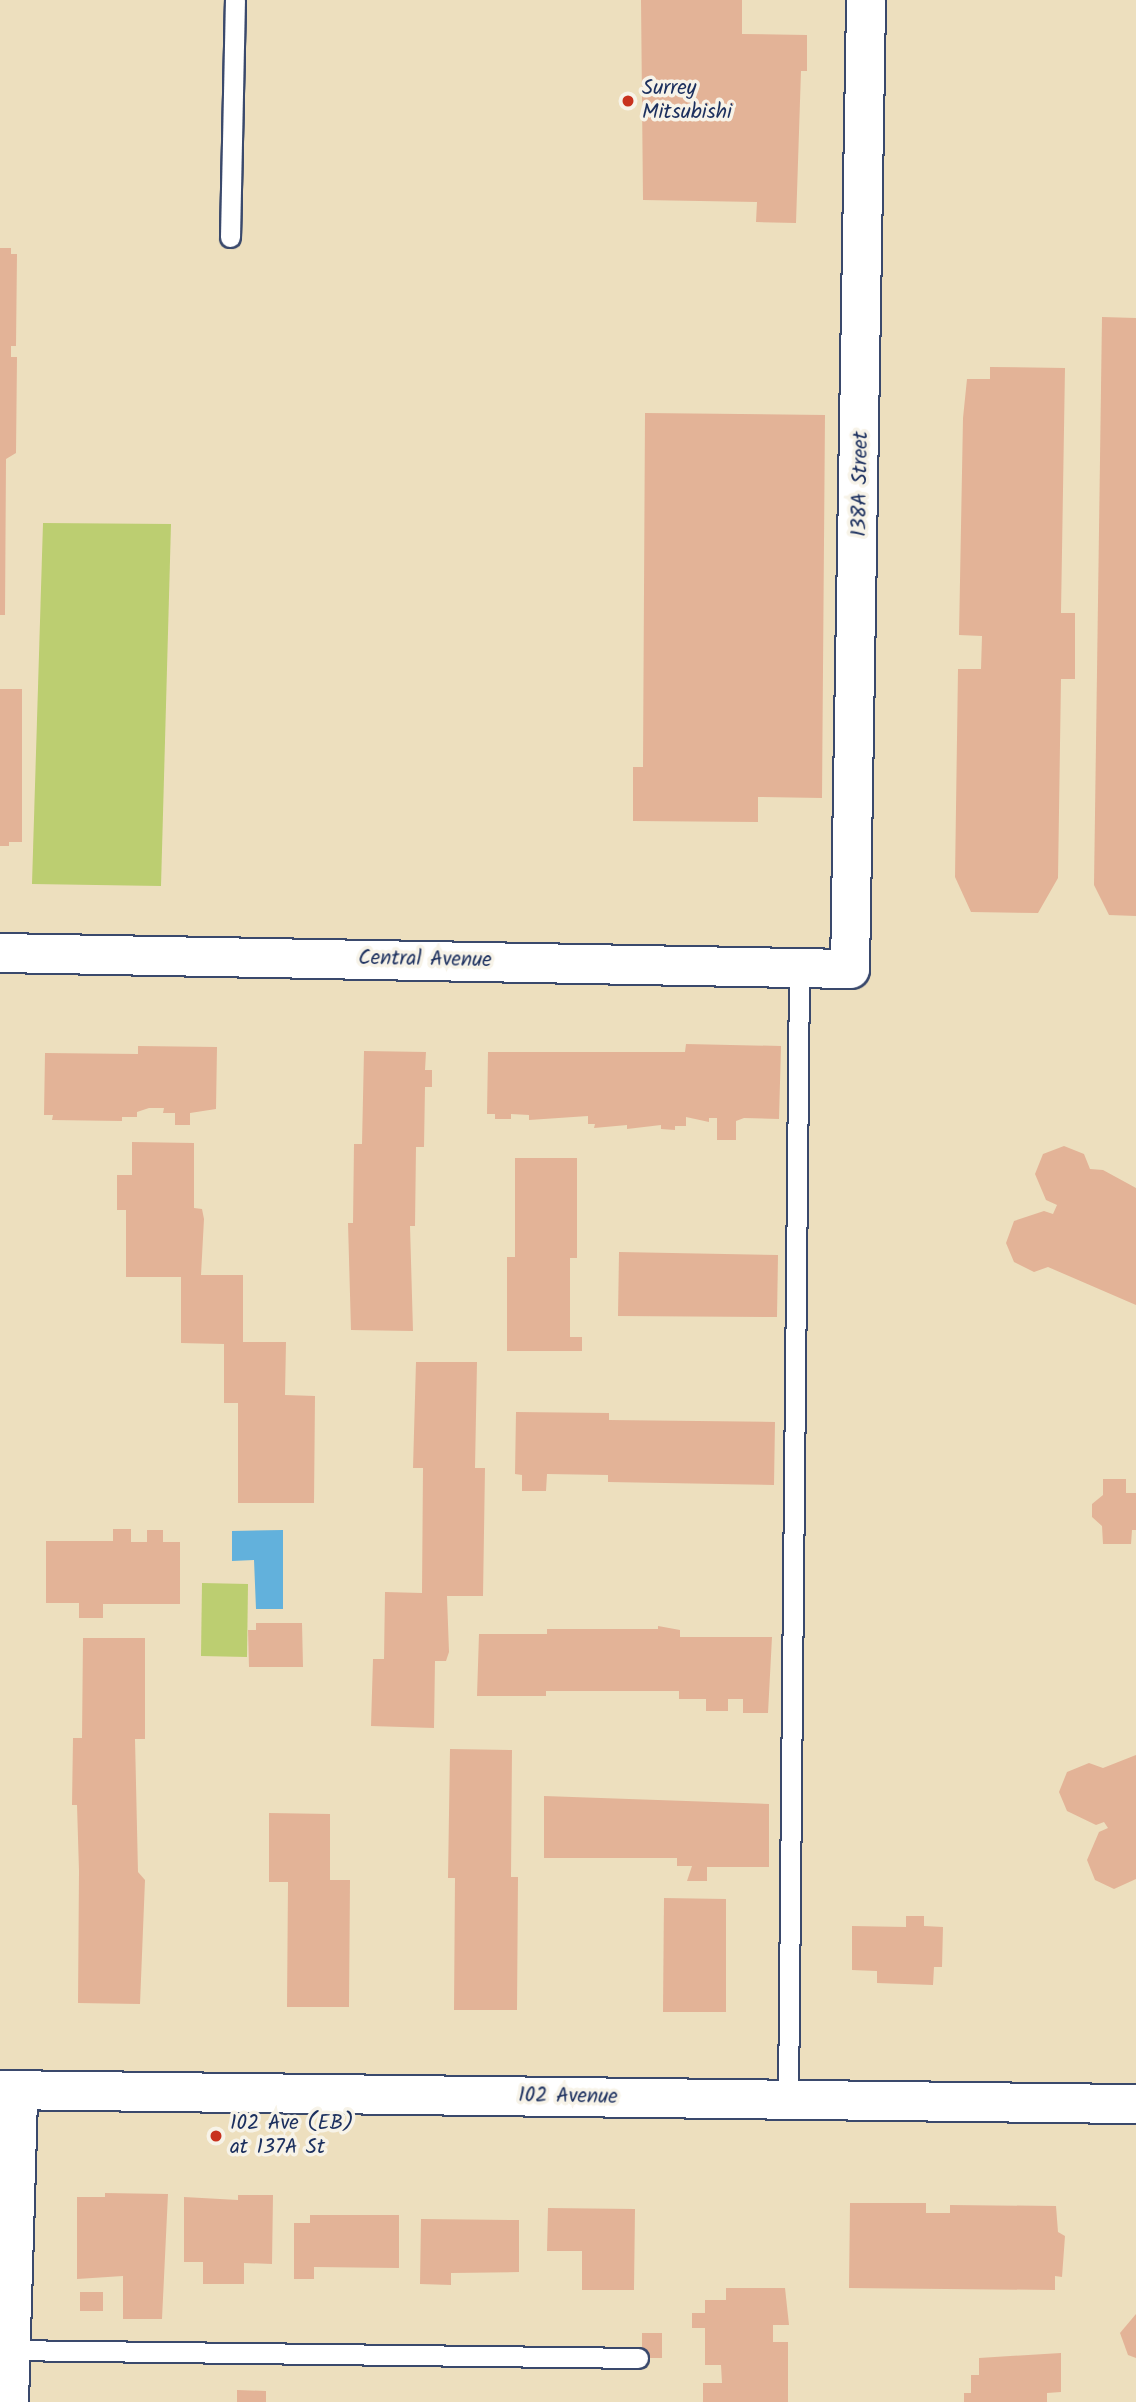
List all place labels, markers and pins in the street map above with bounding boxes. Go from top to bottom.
place label: Surrey Mitsubishi [642,76,732,126]
marker: Surrey Mitsubishi [620,93,636,109]
place label: 102 Ave (EB) at 137A St [230,2111,354,2161]
marker: 102 Ave (EB) at 137A St [208,2128,224,2144]

